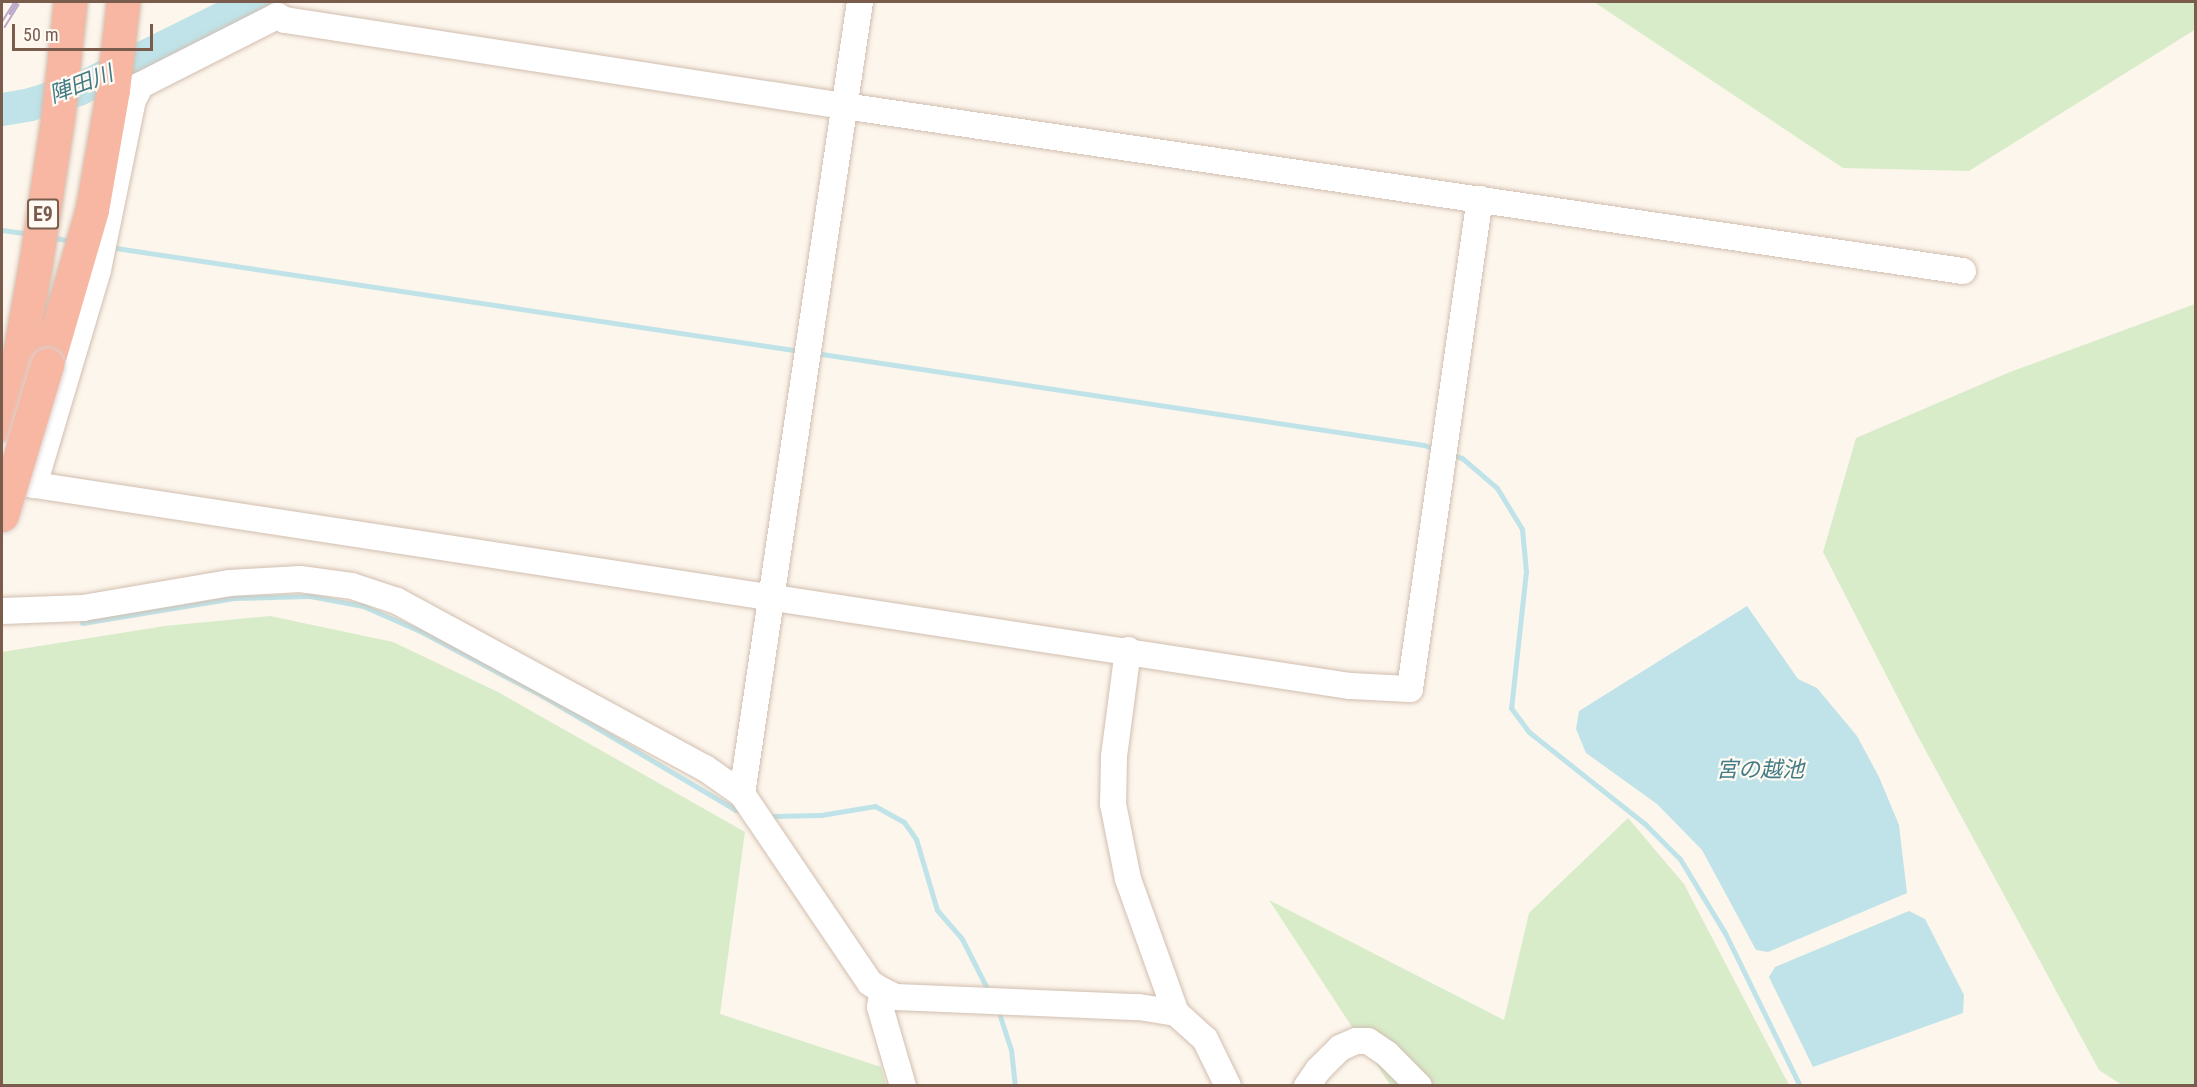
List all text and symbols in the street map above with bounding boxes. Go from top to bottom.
scale bar [15,12,156,50]
text: 50 m [23,24,58,45]
water label: 陣田川 [45,60,117,108]
road number: E9 [26,197,60,231]
water label: 宮の越池 [1716,757,1804,783]

